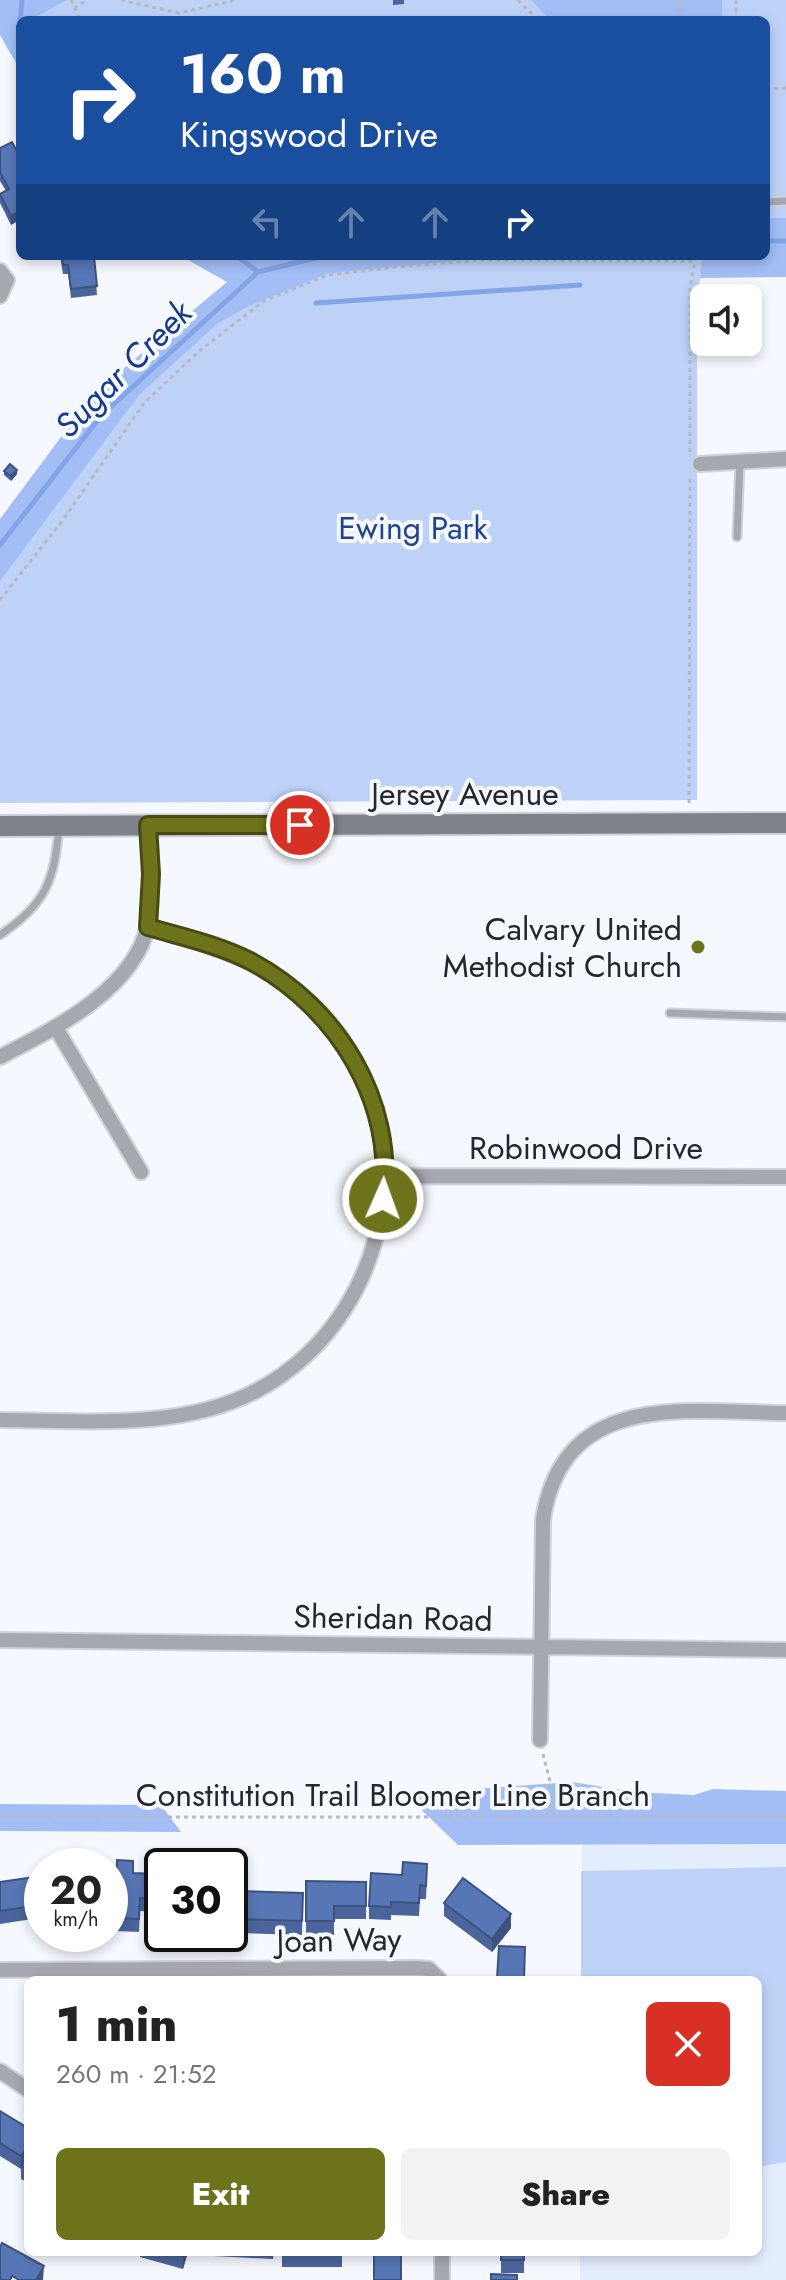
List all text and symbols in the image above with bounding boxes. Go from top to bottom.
text: 160 m [180,33,346,114]
icon: right [48,48,152,152]
text: Kingswood Drive [180,108,438,160]
icon: left [245,200,289,244]
icon: ahead [329,200,373,244]
icon: ahead [413,200,457,244]
icon: right [497,200,541,244]
map controls [690,284,762,356]
button: sound [690,284,762,356]
water label: Sugar Creek [44,289,204,449]
park label: Ewing Park [338,505,489,551]
street label: Jersey Avenue [367,771,559,817]
pin [266,791,334,859]
icon: arrive [278,803,322,847]
place label: Calvary United Methodist Church [443,906,682,989]
marker: Calvary United Methodist Church [689,938,707,956]
street label: Robinwood Drive [469,1125,703,1171]
position arrow [341,1157,425,1241]
street label: Sheridan Road [293,1593,493,1643]
street label: Constitution Trail Bloomer Line Branch [136,1772,650,1818]
speed limit sign: 30 [144,1848,248,1952]
text: 20 [50,1861,102,1919]
text: km/h [53,1905,99,1934]
street label: Joan Way [272,1916,403,1964]
text: 1 min [56,1990,177,2059]
button: close [646,2002,730,2086]
text: 260 m · 21:52 [56,2055,217,2093]
button: Exit [56,2148,385,2240]
button: Share [401,2148,730,2240]

